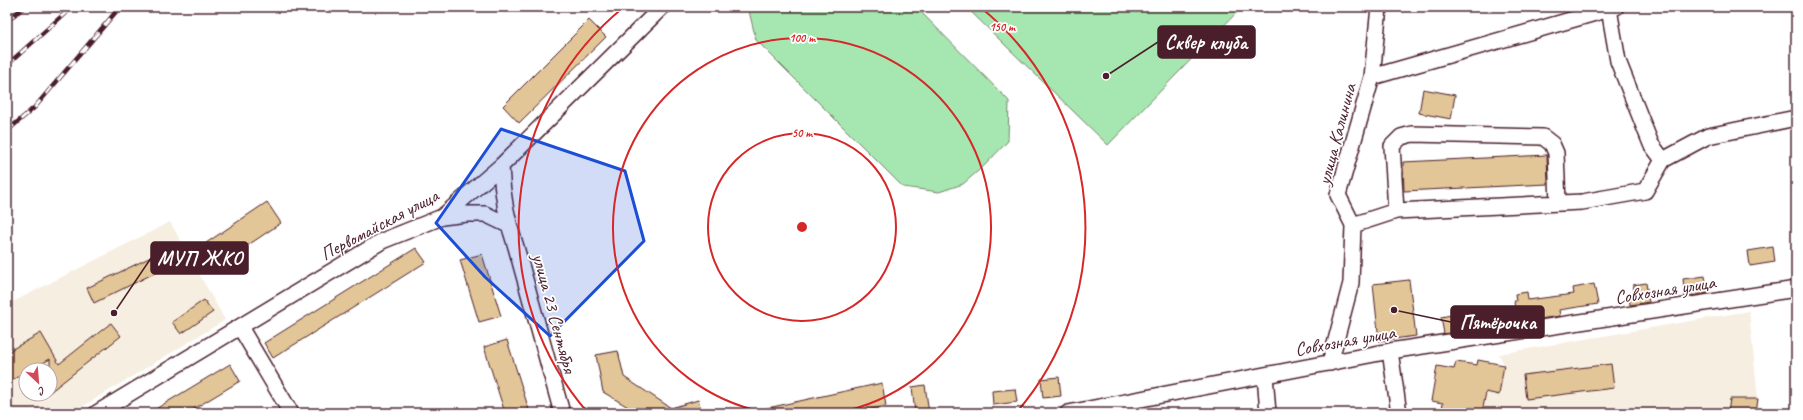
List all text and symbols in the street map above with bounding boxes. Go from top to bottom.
text: 150 m [989,19,1016,35]
callout: Сквер клуба [1158,26,1255,58]
text: 100 m [789,30,816,46]
text: Сквер клуба [1165,30,1249,56]
street label: улица Калинина [1312,79,1362,188]
text: 50 m [792,125,813,141]
street label: Первомайская улица [316,183,444,266]
centre of rings [795,220,809,234]
callout: МУП ЖКО [151,242,248,274]
text: МУП ЖКО [157,246,244,271]
street label: улица 23 Сентября [526,250,582,377]
street label: Совхозная улица [1613,270,1719,310]
callout: Пятёрочка [1451,306,1544,338]
text: Пятёрочка [1460,310,1538,335]
street label: Совхозная улица [1293,320,1399,362]
north arrow [18,362,58,402]
text: С [35,384,48,399]

